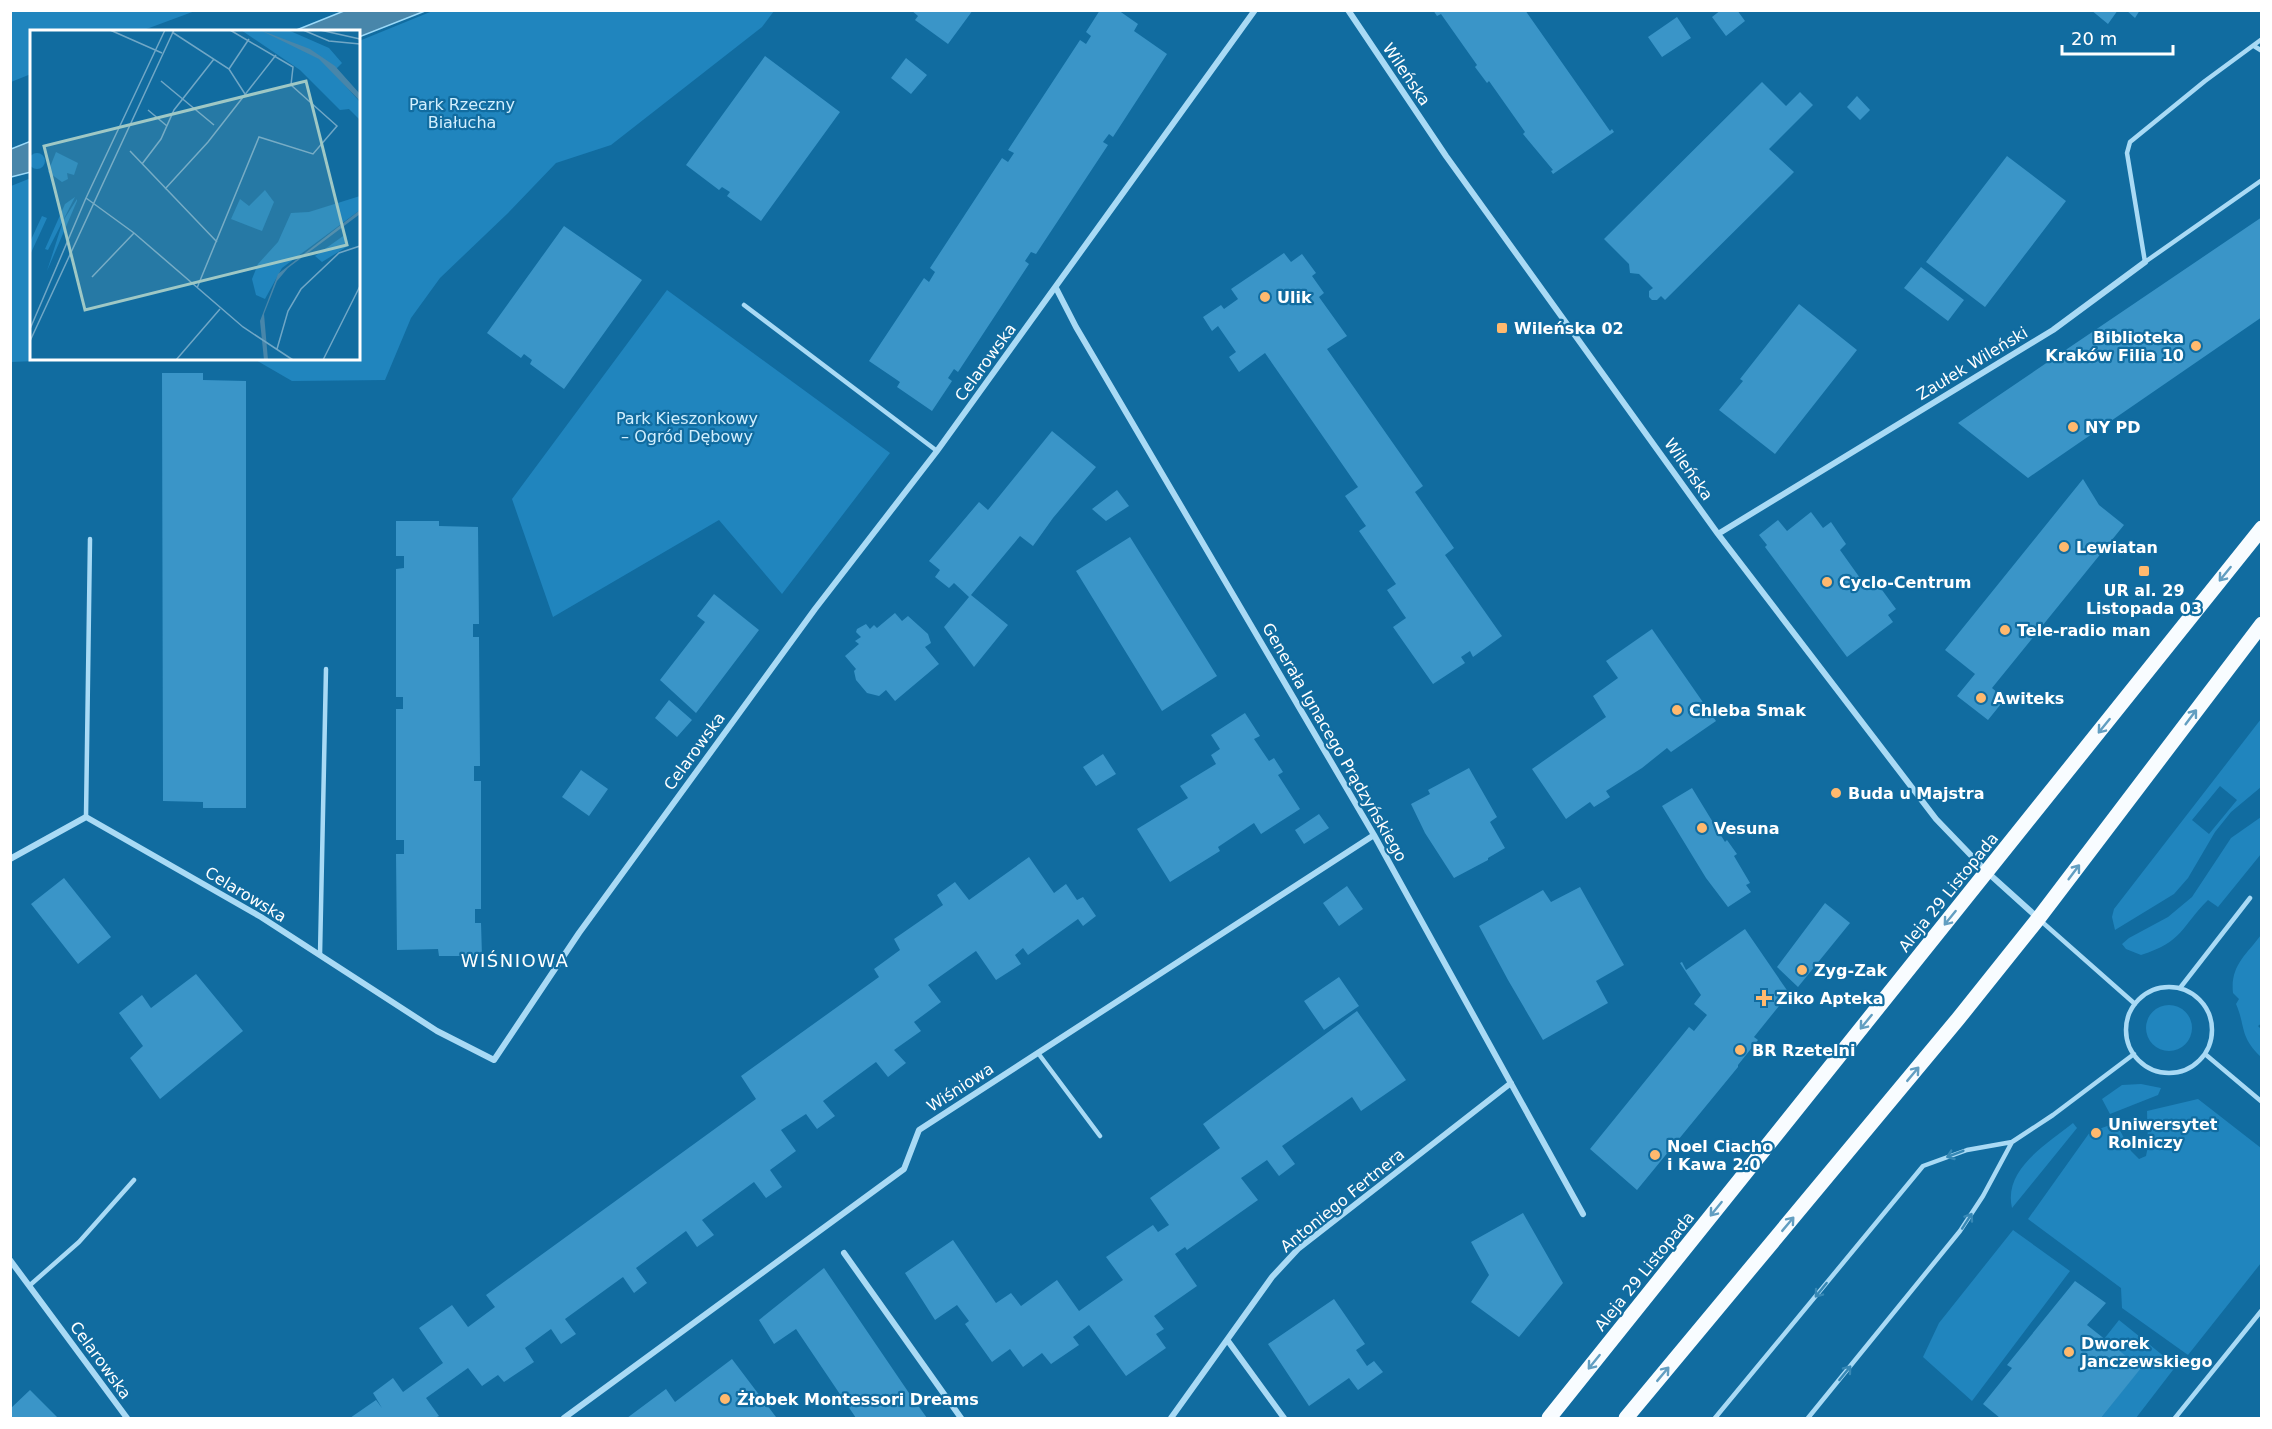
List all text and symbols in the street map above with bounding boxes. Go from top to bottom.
scale bar [2062,18,2173,56]
text: 20 m [2071,28,2117,49]
inset map [30,30,360,360]
street label: Wileńska [1379,39,1434,109]
park label: Park Rzeczny Białucha [409,95,515,132]
place label: Ulik [1277,288,1312,307]
marker: Ulik [1258,290,1272,304]
place label: Wileńska 02 [1514,319,1624,338]
street label: Celarowska [951,320,1020,405]
marker: Wileńska 02 [1495,321,1509,335]
street label: Zaułek Wileński [1913,323,2031,404]
place label: Biblioteka Kraków Filia 10 [2045,328,2184,365]
marker: Biblioteka Kraków Filia 10 [2189,339,2203,353]
park label: Park Kieszonkowy – Ogród Dębowy [616,409,758,446]
place label: NY PD [2085,418,2141,437]
marker: NY PD [2066,420,2080,434]
street label: Wileńska [1660,435,1717,504]
place label: Lewiatan [2076,538,2158,557]
marker: Lewiatan [2057,540,2071,554]
marker: UR al. 29 Listopada 03 [2137,564,2151,578]
one-way arrow [2218,566,2231,582]
place label: Cyclo-Centrum [1839,573,1971,592]
marker: Cyclo-Centrum [1820,575,1834,589]
place label: UR al. 29 Listopada 03 [2086,581,2202,618]
street label: Generała Ignacego Prądzyńskiego [1258,620,1411,865]
place label: Tele-radio man [2017,621,2151,640]
marker: Tele-radio man [1998,623,2012,637]
place label: Awiteks [1993,689,2064,708]
marker: Awiteks [1974,691,1988,705]
place label: Chleba Smak [1689,701,1806,720]
marker: Chleba Smak [1670,703,1684,717]
street label: Celarowska [660,709,729,794]
one-way arrow [2185,709,2198,725]
one-way arrow [2097,718,2110,734]
place label: Buda u Majstra [1848,784,1984,803]
marker: Buda u Majstra [1829,786,1843,800]
place label: Vesuna [1714,819,1779,838]
marker: Vesuna [1695,821,1709,835]
street label: Aleja 29 Listopada [1895,829,2002,956]
street label: Celarowska [202,863,290,926]
one-way arrow [2067,864,2080,880]
one-way arrow [1944,909,1957,925]
district label: WIŚNIOWA [461,950,569,971]
place label: Zyg-Zak [1814,961,1888,980]
marker: Zyg-Zak [1795,963,1809,977]
place label: Ziko Apteka [1776,989,1884,1008]
marker: Ziko Apteka [1757,991,1771,1005]
one-way arrow [1859,1014,1873,1029]
place label: BR Rzetelni [1752,1041,1855,1060]
marker: BR Rzetelni [1733,1043,1747,1057]
street label: Wiśniowa [923,1059,997,1116]
one-way arrow [1906,1066,1919,1082]
place label: Uniwersytet Rolniczy [2108,1115,2218,1152]
marker: Uniwersytet Rolniczy [2089,1126,2103,1140]
place label: Noel Ciacho i Kawa 2.0 [1667,1137,1773,1174]
street label: Antoniego Fertnera [1276,1145,1408,1256]
marker: Noel Ciacho i Kawa 2.0 [1648,1148,1662,1162]
one-way arrow [1946,1150,1965,1161]
one-way arrow [1710,1201,1723,1217]
street label: Aleja 29 Listopada [1591,1208,1698,1335]
one-way arrow [1960,1212,1973,1229]
one-way arrow [1781,1217,1795,1232]
one-way arrow [1814,1282,1827,1298]
street label: Celarowska [66,1318,135,1403]
place label: Dworek Janczewskiego [2080,1334,2213,1371]
marker: Dworek Janczewskiego [2062,1345,2076,1359]
one-way arrow [1588,1353,1601,1369]
one-way arrow [1838,1365,1851,1381]
one-way arrow [1657,1366,1670,1382]
place label: Żłobek Montessori Dreams [737,1390,979,1409]
marker: Żłobek Montessori Dreams [718,1392,732,1406]

